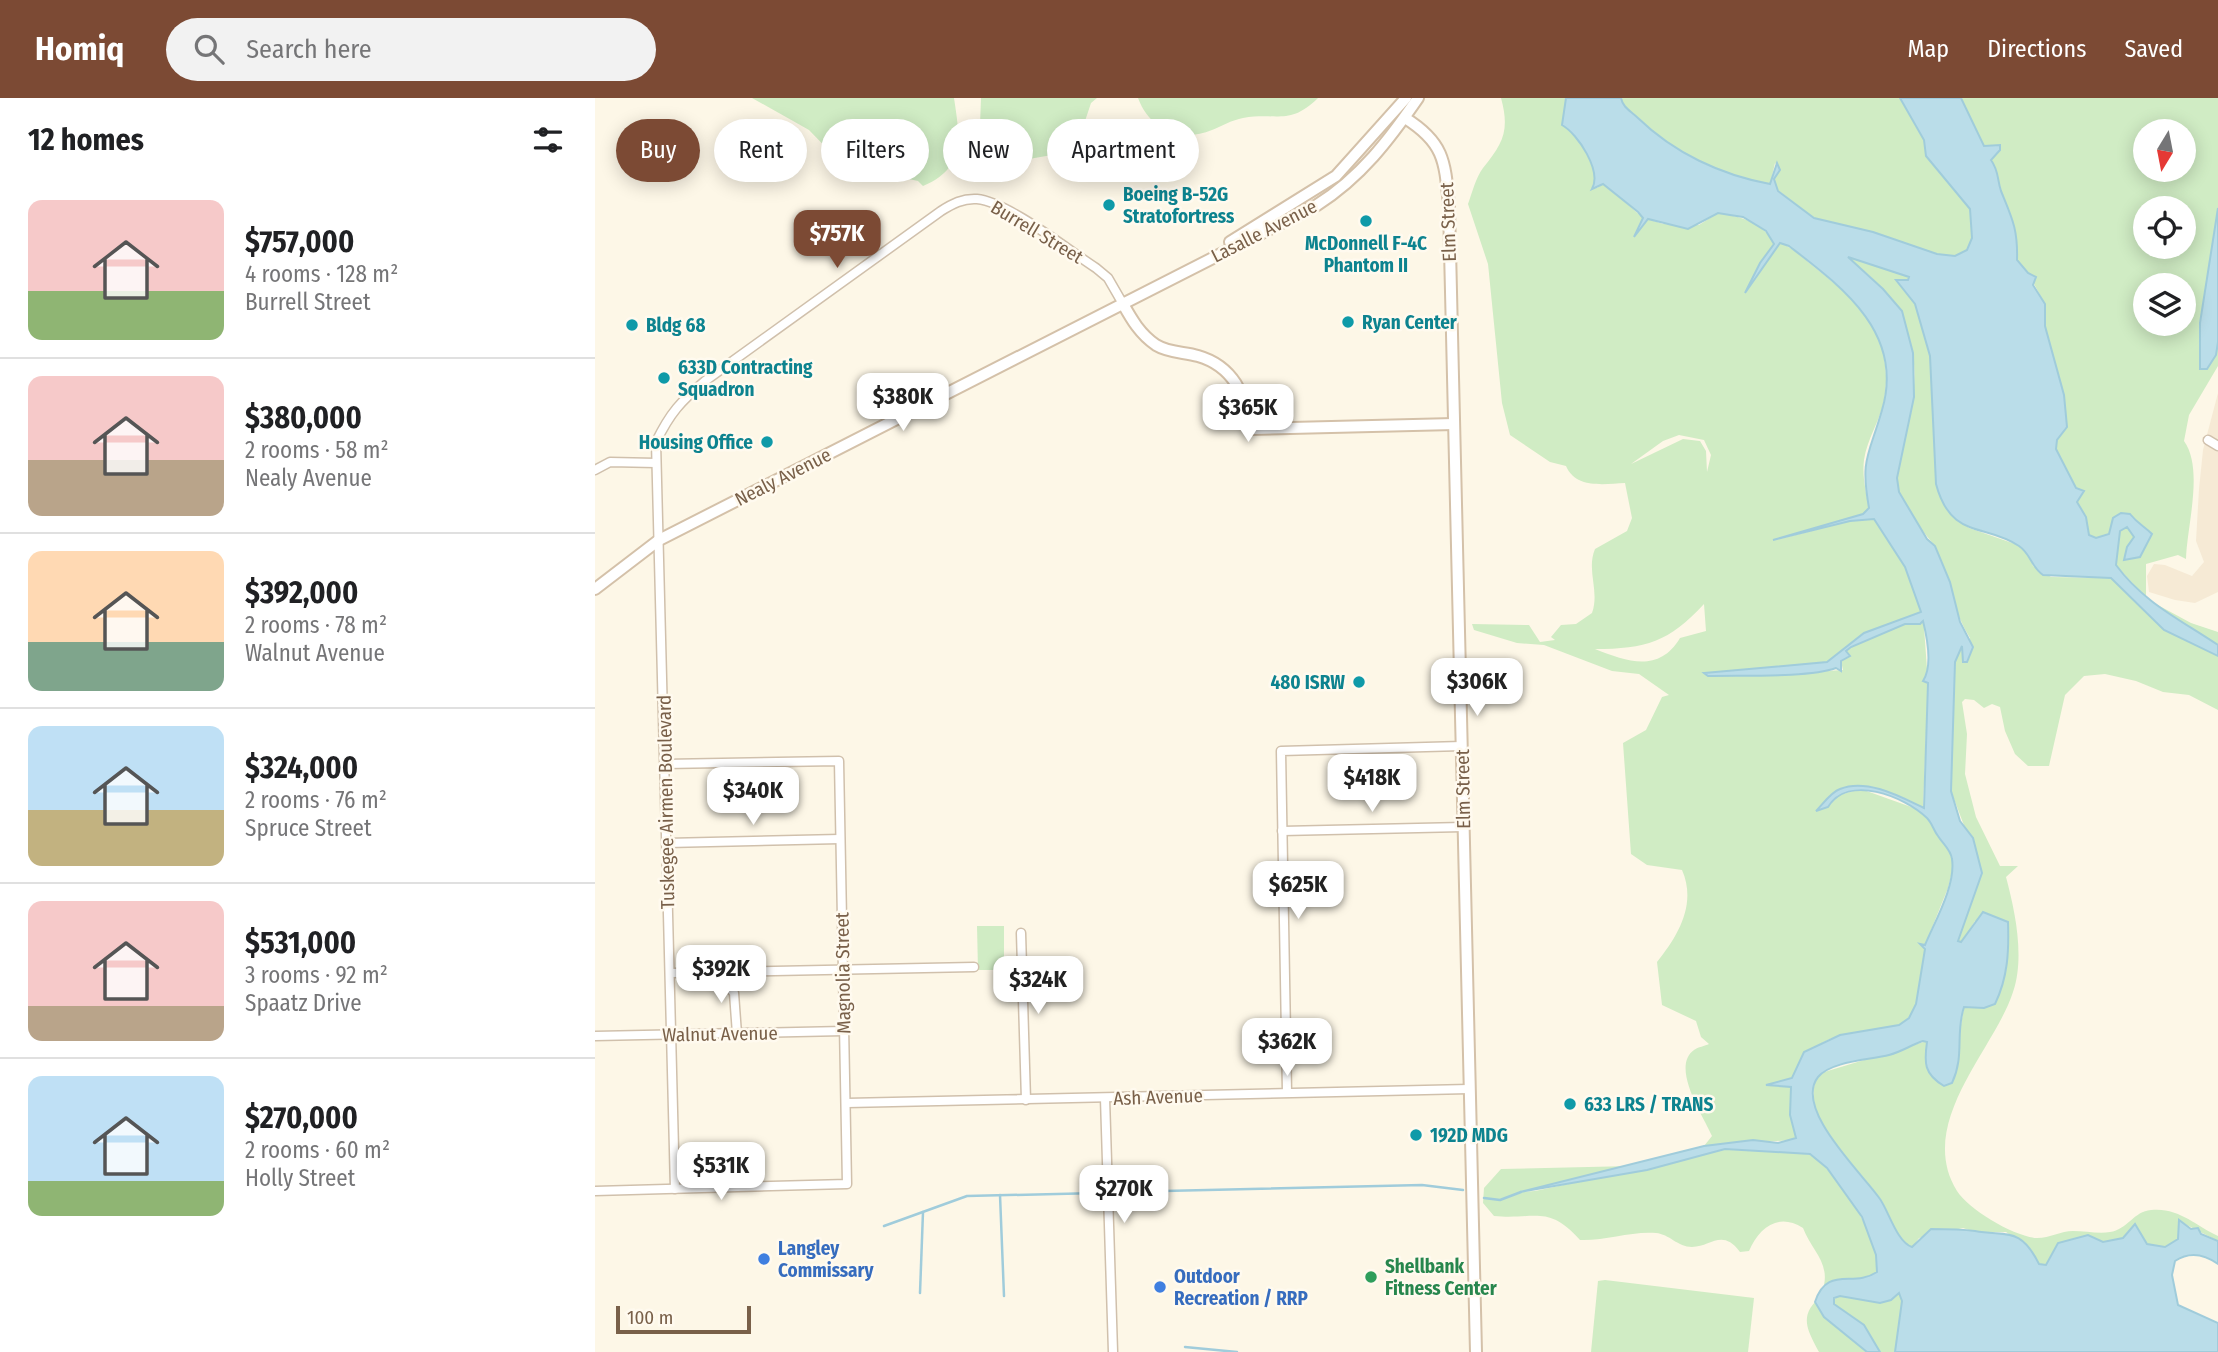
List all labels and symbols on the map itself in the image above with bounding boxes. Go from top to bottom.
north arrow [2133,119,2196,182]
street label: Elm Street [1435,181,1461,262]
place label: Boeing B-52G Stratofortress [1123,183,1235,228]
street label: Burrell Street [987,195,1088,269]
street label: Lasalle Avenue [1207,195,1321,267]
marker: Boeing B-52G Stratofortress [1101,197,1117,213]
pin: $757K [788,211,886,270]
marker: McDonnell F-4C Phantom II [1358,213,1374,229]
place label: McDonnell F-4C Phantom II [1305,232,1427,277]
place label: Ryan Center [1362,311,1458,334]
place label: Bldg 68 [646,314,705,337]
marker: Ryan Center [1340,314,1356,330]
marker: Bldg 68 [624,317,640,333]
place label: 633D Contracting Squadron [678,356,813,401]
marker: 633D Contracting Squadron [656,370,672,386]
pin: $380K [854,374,952,433]
pin: $365K [1199,384,1297,444]
place label: Housing Office [639,431,753,454]
marker: Housing Office [759,434,775,450]
street label: Nealy Avenue [731,443,835,511]
pin: $306K [1428,658,1526,718]
place label: 480 ISRW [1271,671,1345,694]
marker: 480 ISRW [1351,674,1367,690]
street label: Tuskegee Airmen Boulevard [653,695,679,909]
street label: Elm Street [1451,748,1475,829]
pin: $418K [1323,754,1421,814]
pin: $340K [704,768,802,827]
pin: $625K [1249,862,1347,921]
street label: Magnolia Street [830,911,856,1034]
pin: $392K [672,946,770,1005]
pin: $324K [989,956,1087,1016]
pin: $362K [1238,1018,1336,1078]
street label: Walnut Avenue [662,1021,778,1047]
street label: Ash Avenue [1113,1084,1203,1110]
place label: 633 LRS / TRANS [1584,1093,1713,1116]
marker: 633 LRS / TRANS [1562,1096,1578,1112]
place label: 192D MDG [1430,1124,1508,1147]
marker: 192D MDG [1408,1127,1424,1143]
pin: $531K [672,1142,770,1202]
pin: $270K [1075,1166,1173,1225]
place label: Langley Commissary [778,1237,874,1282]
marker: Langley Commissary [756,1251,772,1267]
place label: Shellbank Fitness Center [1385,1255,1498,1300]
place label: Outdoor Recreation / RRP [1174,1265,1309,1310]
marker: Shellbank Fitness Center [1363,1269,1379,1285]
marker: Outdoor Recreation / RRP [1152,1279,1168,1295]
scale bar [616,1303,751,1335]

